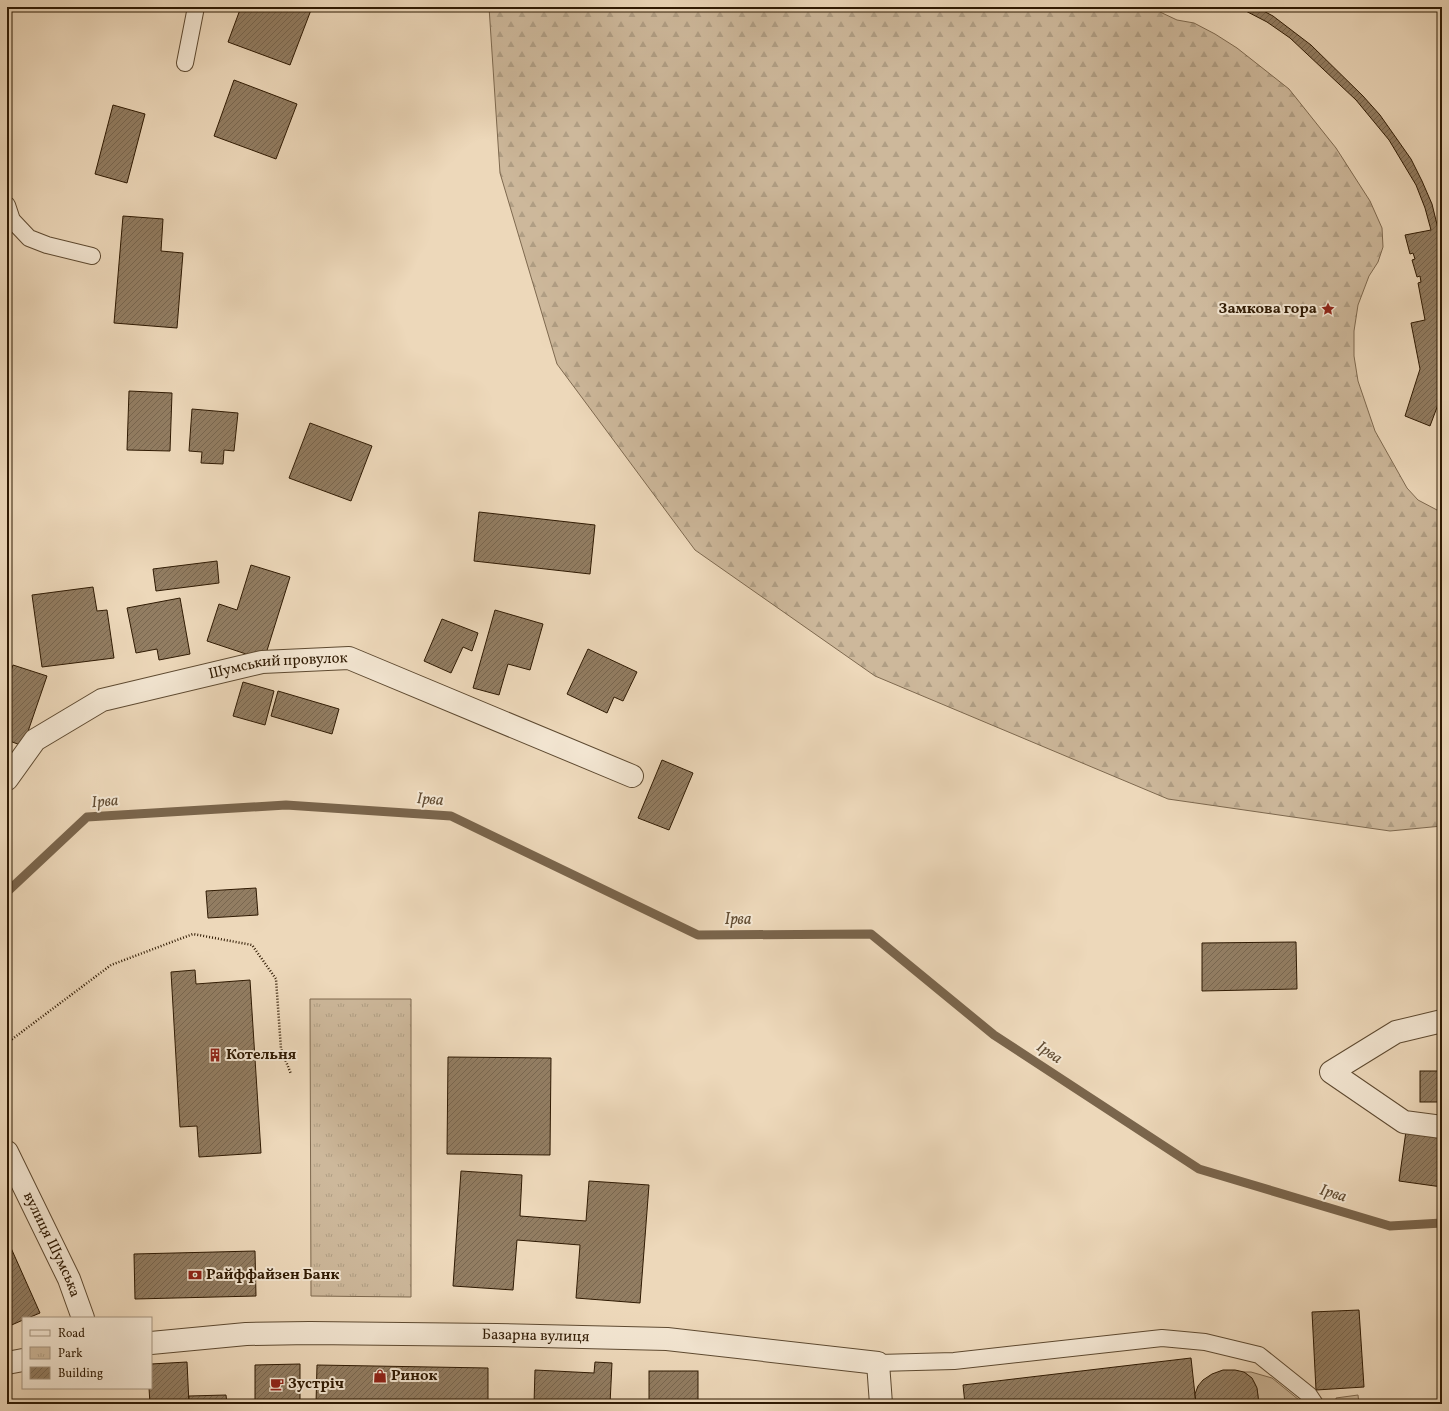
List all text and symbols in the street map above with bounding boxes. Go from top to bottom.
place label: Замкова гора [1219,299,1317,320]
place icon: Замкова гора [1320,301,1336,317]
street label: Шумський провулок [206,648,348,685]
water label: Ірва [416,788,445,812]
water label: Ірва [91,790,120,814]
water label: Ірва [724,909,752,931]
water label: Ірва [1032,1036,1067,1070]
place label: Котельня [226,1045,297,1066]
building icon: Котельня [207,1047,223,1063]
water label: Ірва [1317,1180,1350,1209]
street label: вулиця Шумська [18,1189,85,1300]
place label: Райффайзен Банк [206,1265,340,1286]
bank icon: Райффайзен Банк [187,1267,203,1283]
legend [22,1317,152,1389]
street label: Базарна вулиця [482,1324,590,1348]
text: Road [58,1326,85,1342]
text: Park [58,1346,83,1362]
text: Building [58,1366,103,1382]
place label: Ринок [391,1366,437,1387]
shop icon: Ринок [372,1368,388,1384]
place label: Зустріч [288,1374,344,1395]
cafe icon: Зустріч [269,1376,285,1392]

